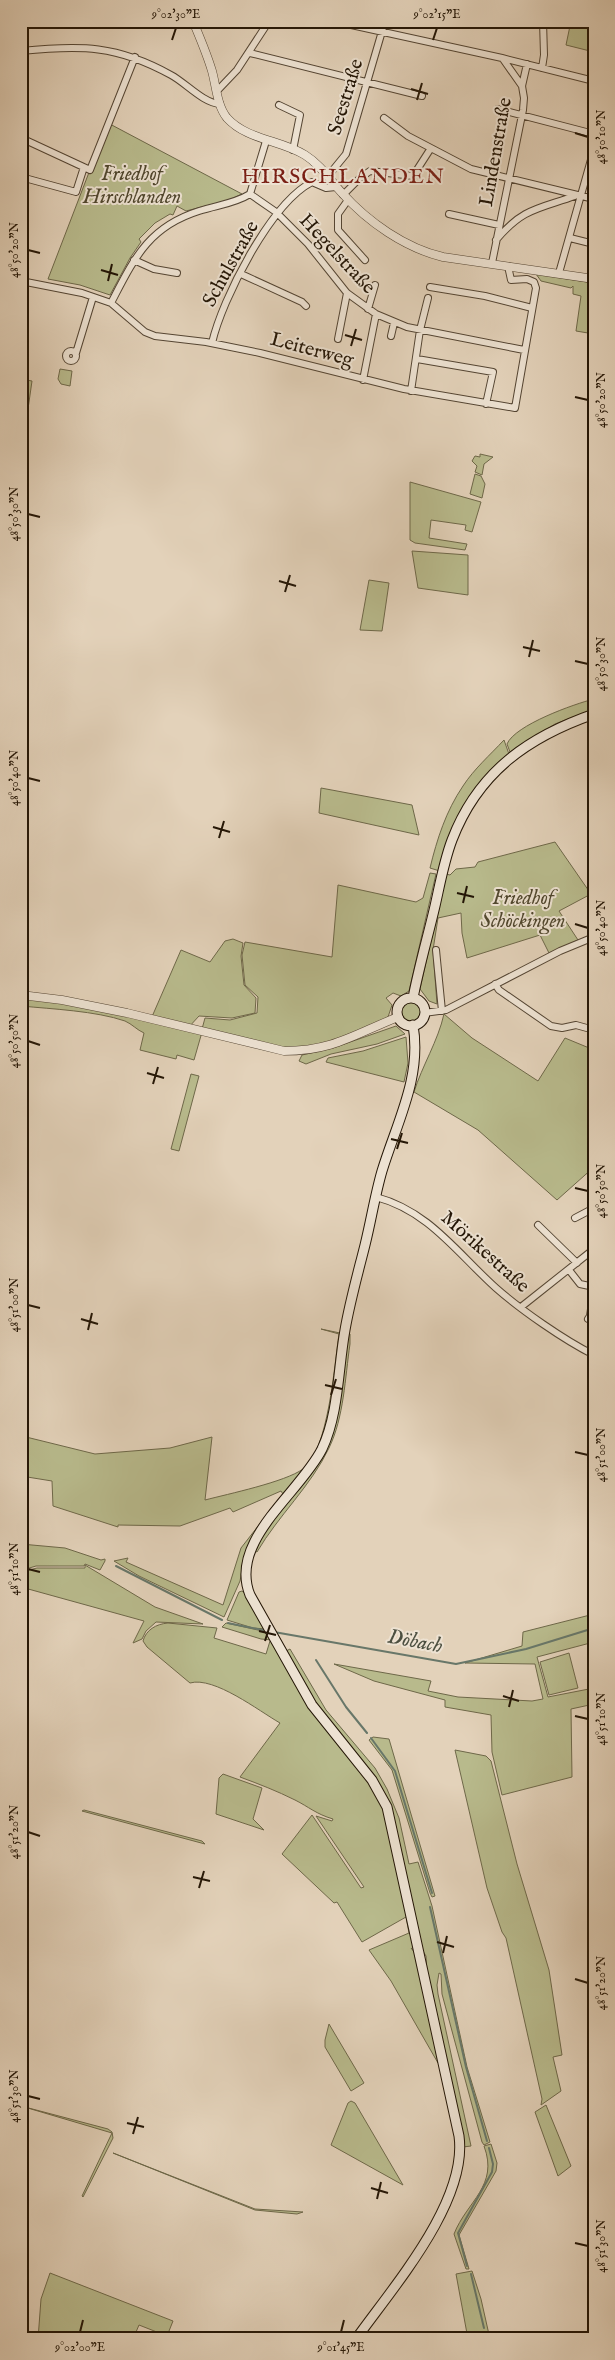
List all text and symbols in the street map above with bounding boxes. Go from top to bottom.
text: 9°02'30"E [151,7,200,22]
text: 9°02'15"E [413,7,460,22]
street label: Seestraße [323,56,369,138]
street label: Lindenstraße [474,96,518,208]
text: 48°50'10"N [594,109,609,164]
park label: Friedhof Hirschlanden [82,162,181,210]
district label: HIRSCHLANDEN [241,163,445,191]
street label: Hegelstraße [293,209,381,299]
street label: Schulstraße [197,217,265,311]
text: 48°50'20"N [7,222,22,278]
street label: Leiterweg [268,327,358,373]
text: 48°50'20"N [594,372,609,428]
text: 48°50'30"N [7,486,22,541]
text: 48°50'30"N [594,636,609,691]
text: 48°50'40"N [7,749,22,806]
park label: Friedhof Schöckingen [481,886,565,935]
text: 48°50'40"N [594,899,609,956]
text: 48°50'50"N [7,1013,22,1068]
text: 48°50'50"N [594,1163,609,1218]
street label: Mörikestraße [435,1206,535,1298]
text: 48°51'00"N [7,1277,22,1332]
text: 48°51'00"N [594,1427,609,1482]
text: 48°51'10"N [7,1542,22,1596]
water label: Döbach [385,1624,445,1660]
text: 48°51'10"N [594,1692,609,1746]
text: 48°51'20"N [7,1804,22,1859]
text: 48°51'20"N [594,1955,609,2010]
text: 48°51'30"N [7,2069,22,2123]
text: 48°51'30"N [594,2219,609,2273]
text: 9°02'00"E [54,2340,105,2355]
text: 9°01'45"E [316,2340,365,2355]

